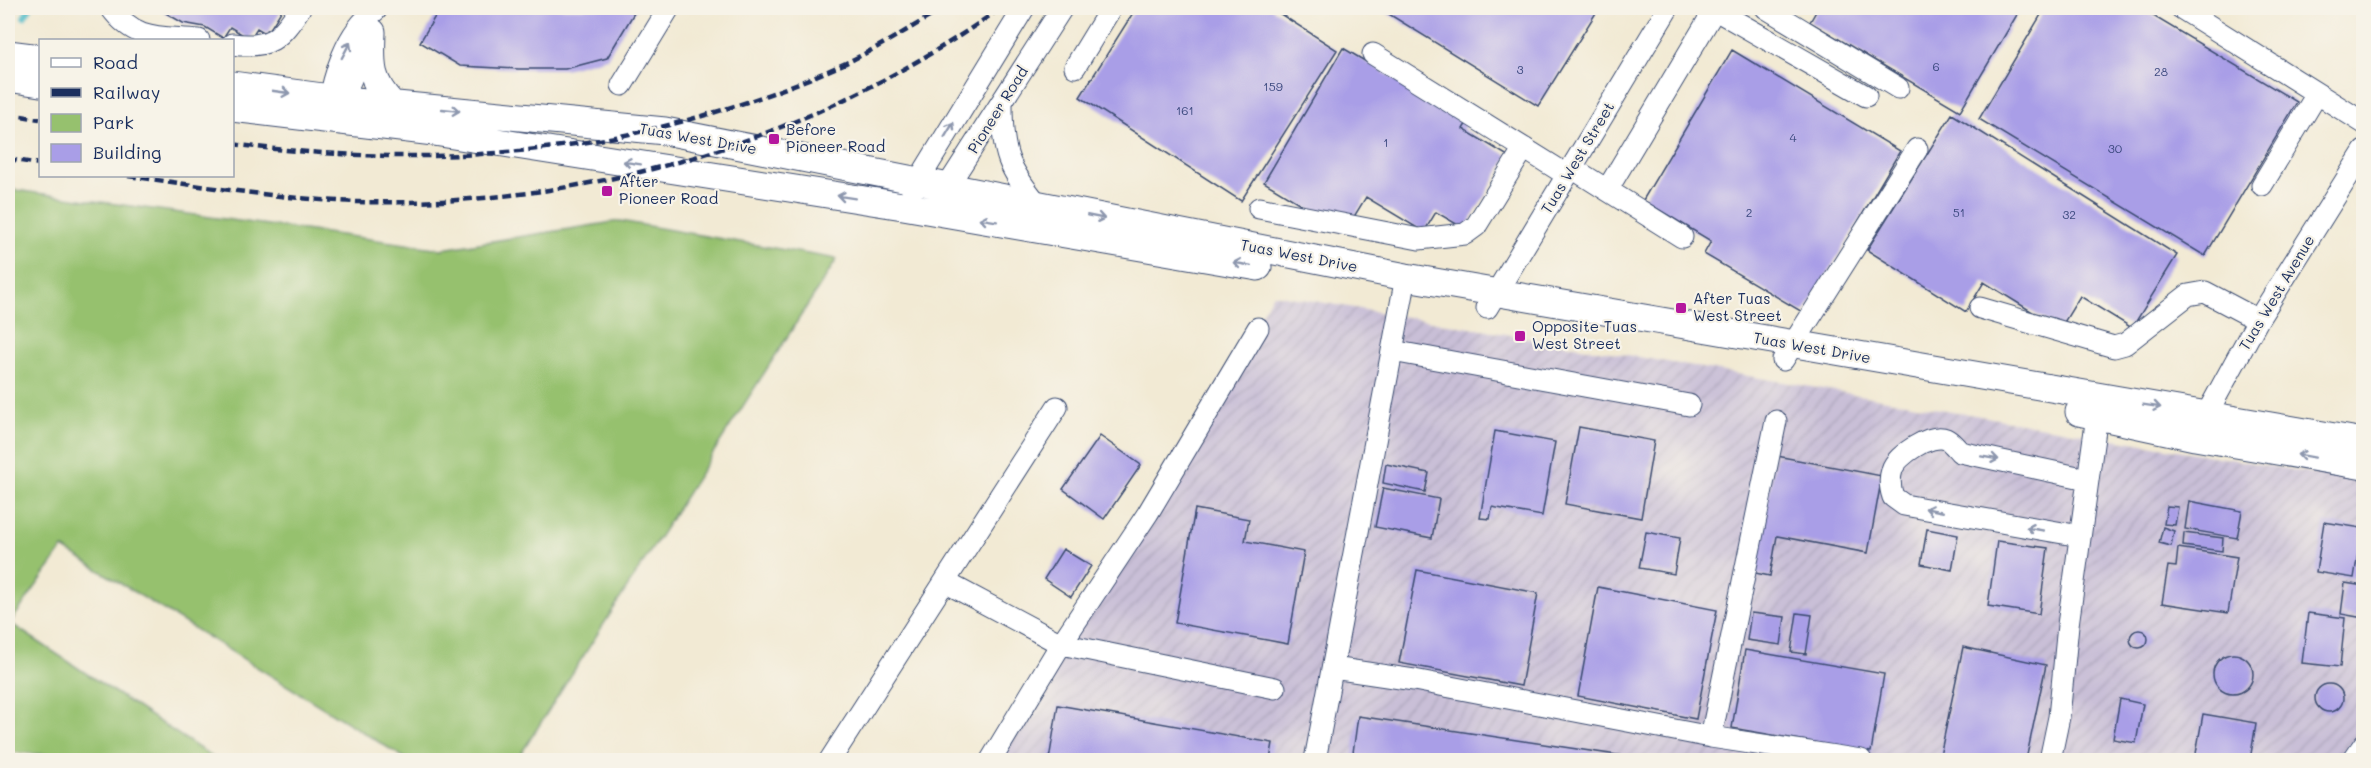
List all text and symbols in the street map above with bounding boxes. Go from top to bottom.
legend [39,39,234,177]
one-way arrow [341,42,352,60]
text: Road [93,50,138,74]
house number: 6 [1932,58,1940,74]
house number: 3 [1516,61,1524,77]
street label: Pioneer Road [962,62,1032,157]
house number: 28 [2154,63,2168,79]
house number: 159 [1263,78,1283,94]
text: Railway [93,80,160,104]
one-way arrow [271,86,290,97]
street label: Tuas West Street [1536,98,1618,217]
house number: 161 [1176,102,1194,118]
one-way arrow [440,105,460,116]
text: Park [93,110,134,134]
street label: Tuas West Drive [638,118,758,158]
place label: Before Pioneer Road [786,119,885,156]
one-way arrow [942,122,955,139]
house number: 4 [1789,129,1797,145]
marker: Before Pioneer Road [767,132,781,146]
house number: 1 [1383,134,1389,150]
text: Building [93,140,161,164]
house number: 30 [2108,140,2123,156]
one-way arrow [623,158,643,169]
place label: After Pioneer Road [619,171,718,208]
marker: After Pioneer Road [600,184,614,198]
one-way arrow [836,191,856,202]
house number: 2 [1746,204,1752,220]
house number: 51 [1953,204,1965,220]
house number: 32 [2062,206,2076,222]
one-way arrow [1086,212,1105,223]
one-way arrow [979,214,999,225]
street label: Tuas West Avenue [2234,231,2318,354]
street label: Tuas West Drive [1239,234,1359,276]
one-way arrow [1232,258,1252,269]
place label: After Tuas West Street [1693,288,1782,325]
marker: After Tuas West Street [1674,301,1688,315]
place label: Opposite Tuas West Street [1532,316,1637,353]
street label: Tuas West Drive [1752,327,1872,367]
marker: Opposite Tuas West Street [1513,329,1527,343]
one-way arrow [2142,401,2162,412]
one-way arrow [2297,450,2316,461]
one-way arrow [1980,453,2000,464]
one-way arrow [1924,504,1944,515]
one-way arrow [2025,523,2045,534]

